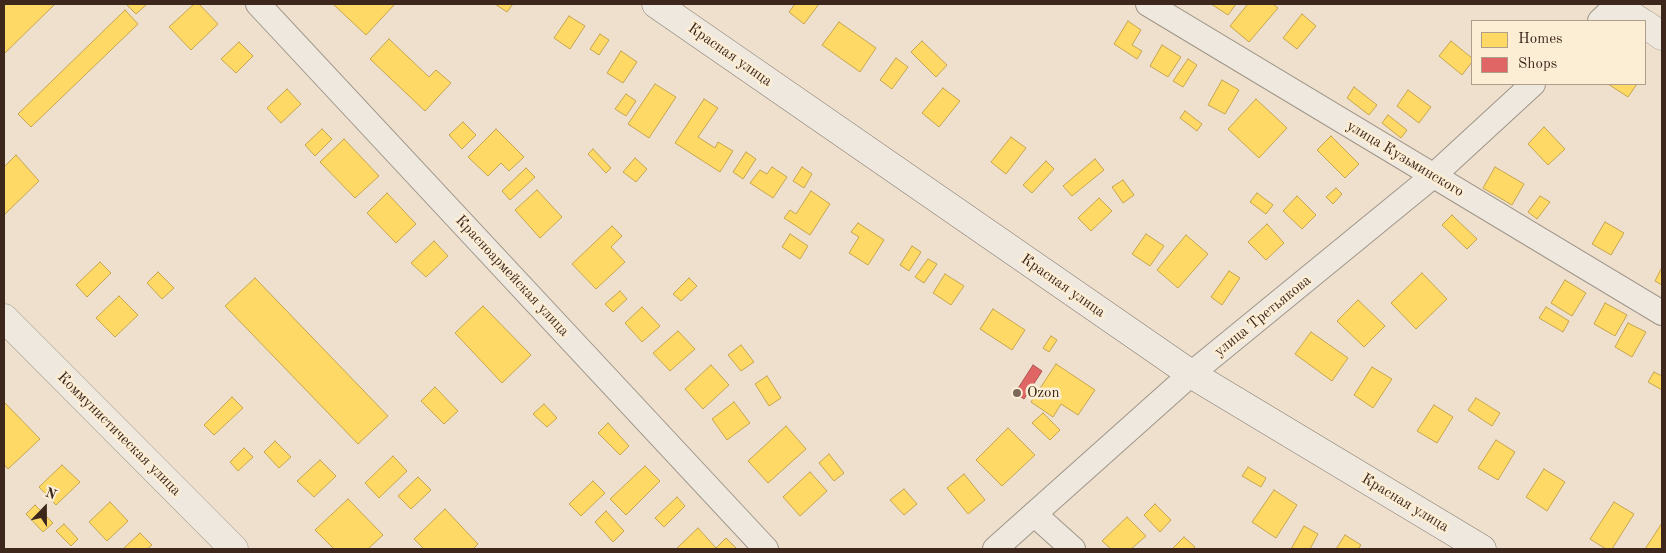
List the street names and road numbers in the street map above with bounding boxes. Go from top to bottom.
street label: Красная улица [684,19,776,91]
street label: улица Кузьминского [1343,117,1467,201]
street label: Красноармейская улица [451,212,573,340]
street label: Красная улица [1017,250,1109,322]
street label: улица Третьякова [1211,271,1315,361]
street label: Коммунистическая улица [53,368,185,500]
street label: Красная улица [1358,470,1452,536]

